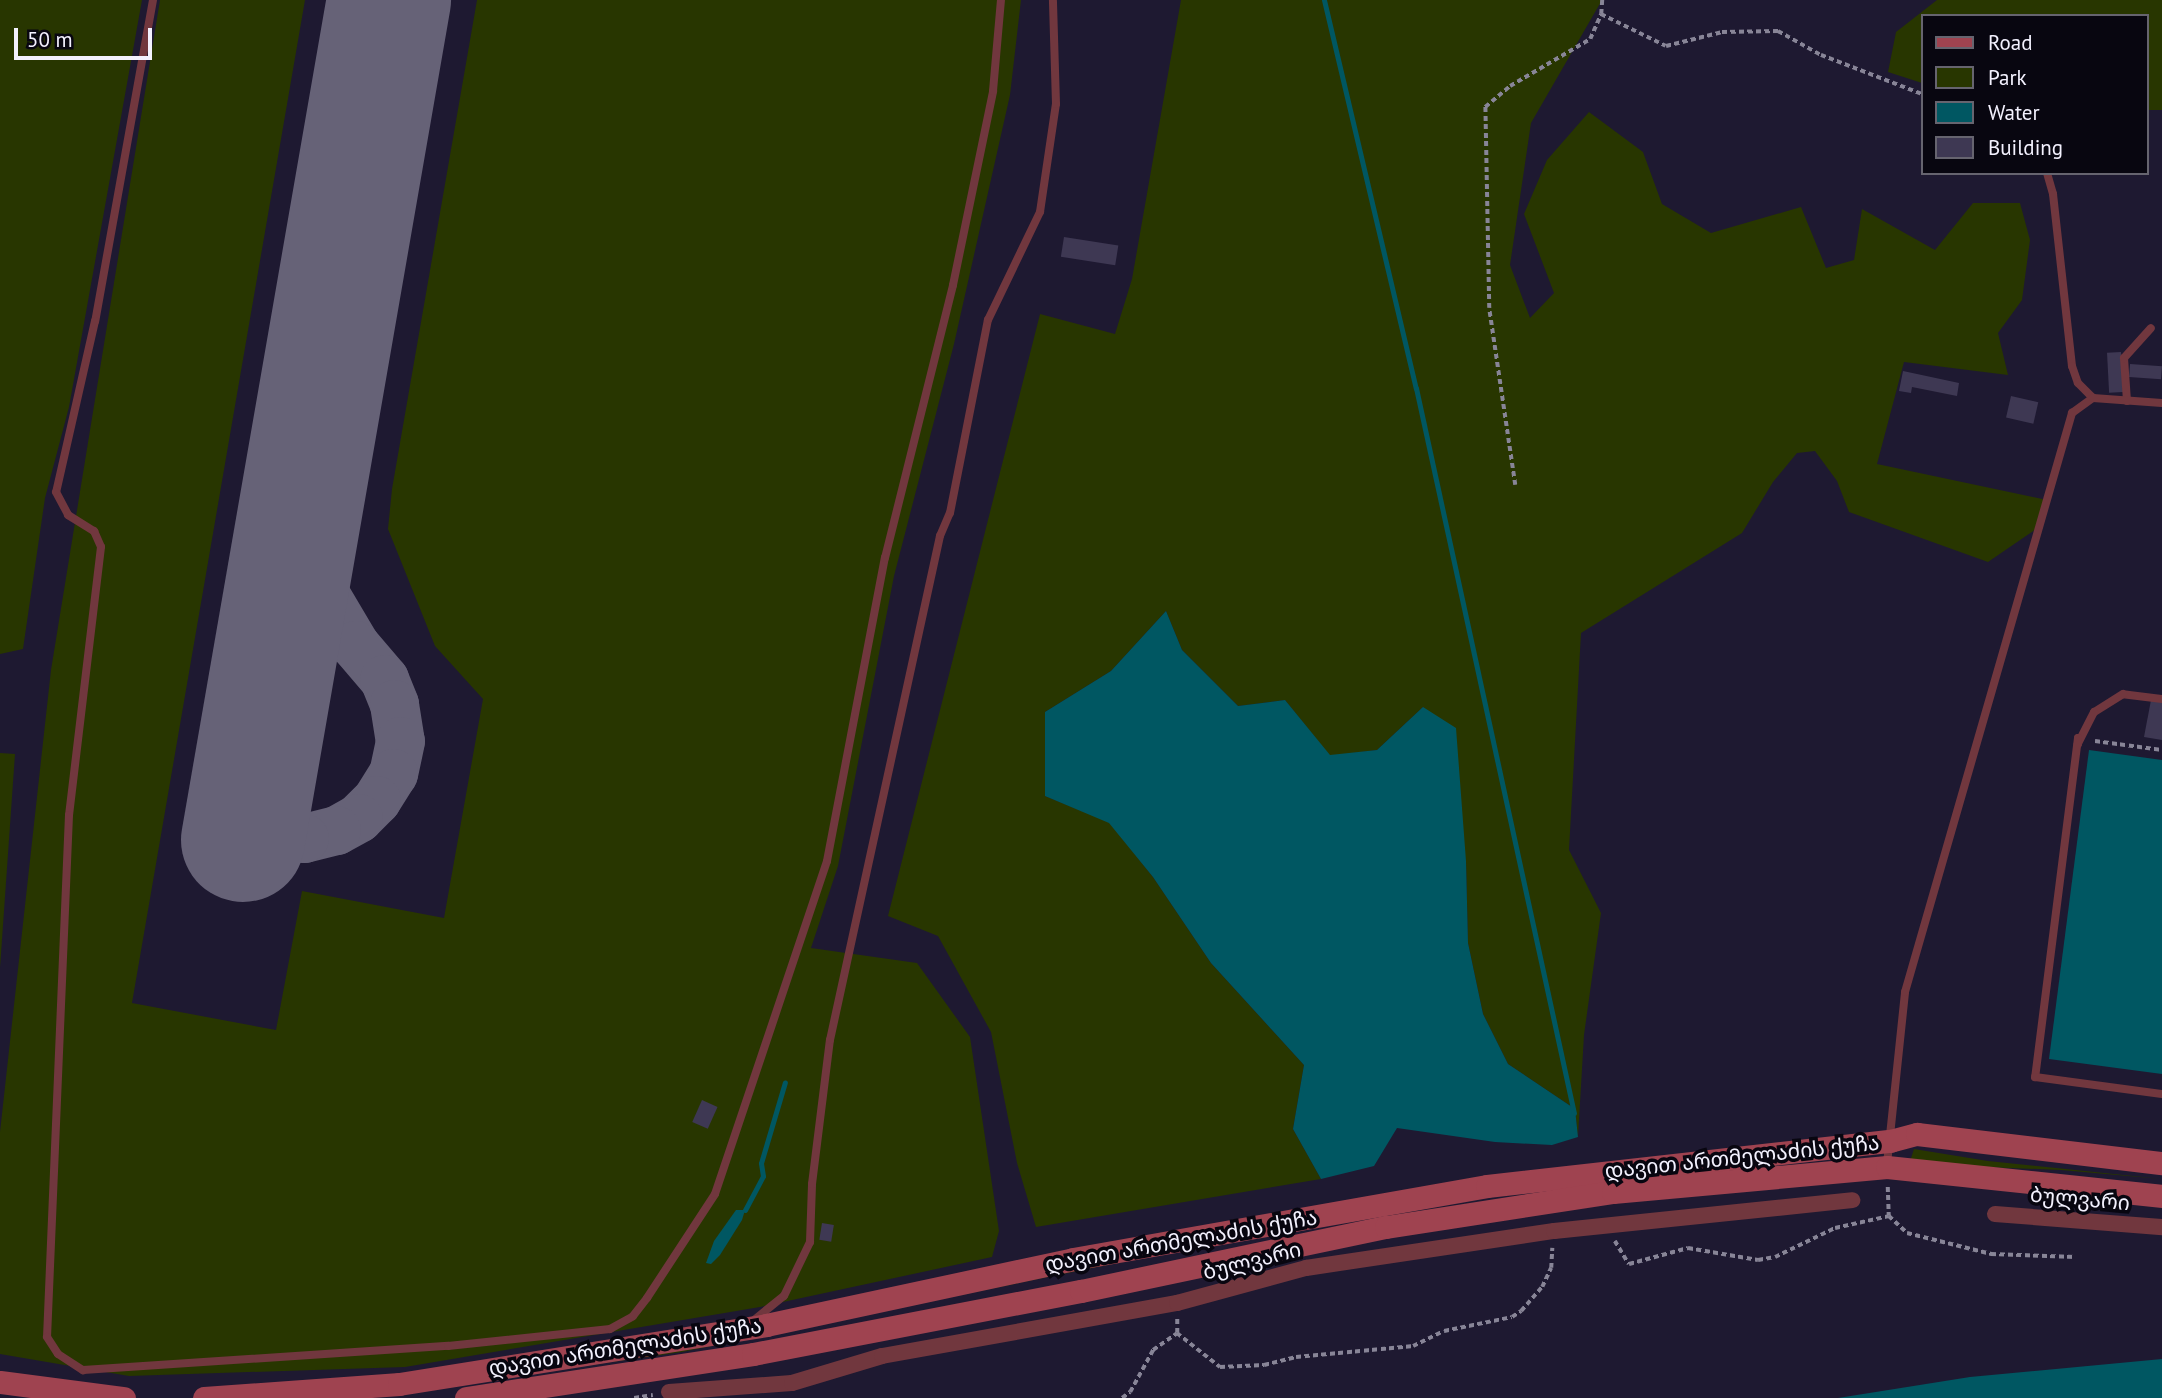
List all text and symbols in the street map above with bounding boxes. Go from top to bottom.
scale bar [18,14,156,58]
legend [1920,14,2148,175]
text: 50 m [27,26,73,53]
text: Road [1988,29,2032,56]
text: Park [1988,64,2027,91]
text: Water [1988,99,2040,126]
text: Building [1988,134,2063,161]
street label: დავით ართმელაძის ქუჩა [1604,1130,1880,1184]
street label: ბულვარი [2029,1182,2131,1216]
street label: დავით ართმელაძის ქუჩა [1043,1205,1319,1277]
street label: ბულვარი [1200,1237,1304,1285]
street label: დავით ართმელაძის ქუჩა [487,1313,763,1381]

